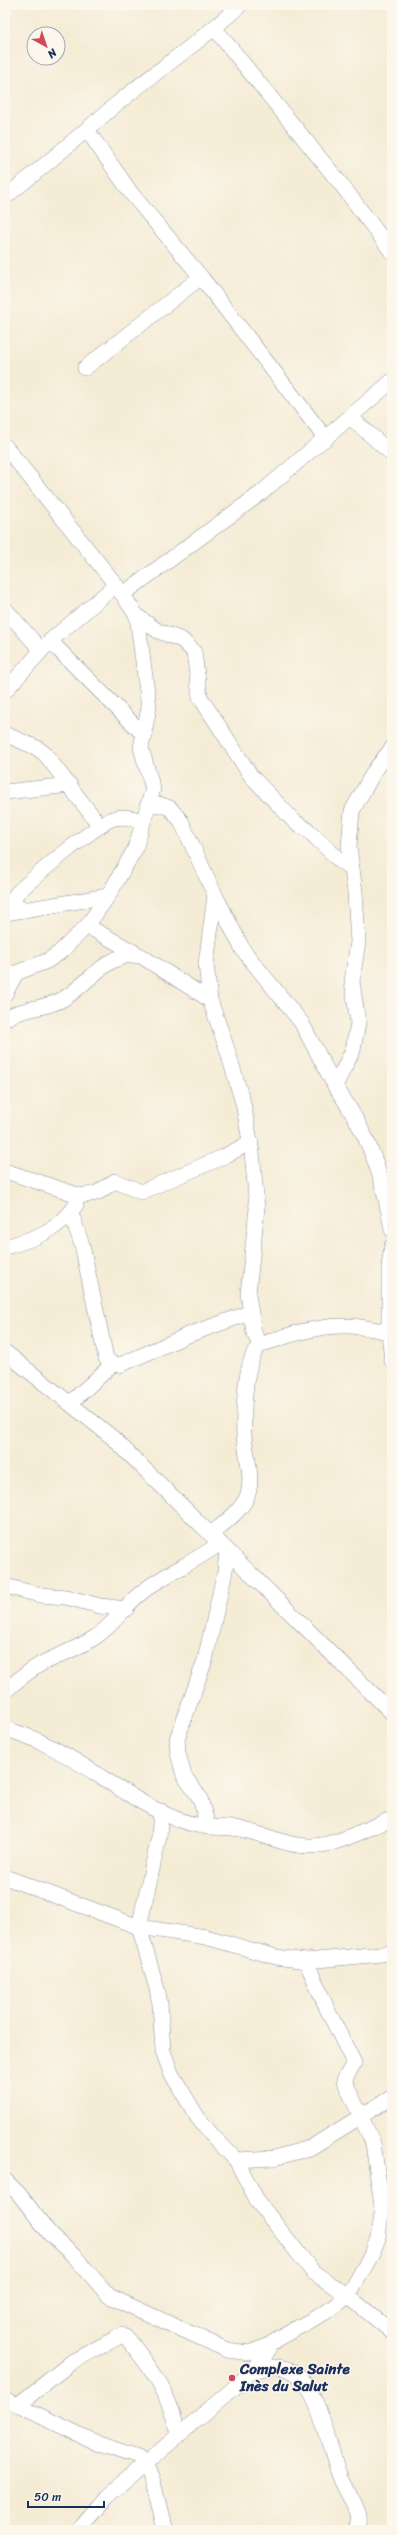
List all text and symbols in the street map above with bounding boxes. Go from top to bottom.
north arrow [26,26,66,66]
text: N [43,43,62,63]
place label: Complexe Sainte Inès du Salut [239,2356,350,2399]
marker: Complexe Sainte Inès du Salut [227,2373,237,2383]
scale bar [28,2483,104,2509]
text: 50 m [34,2486,61,2508]

